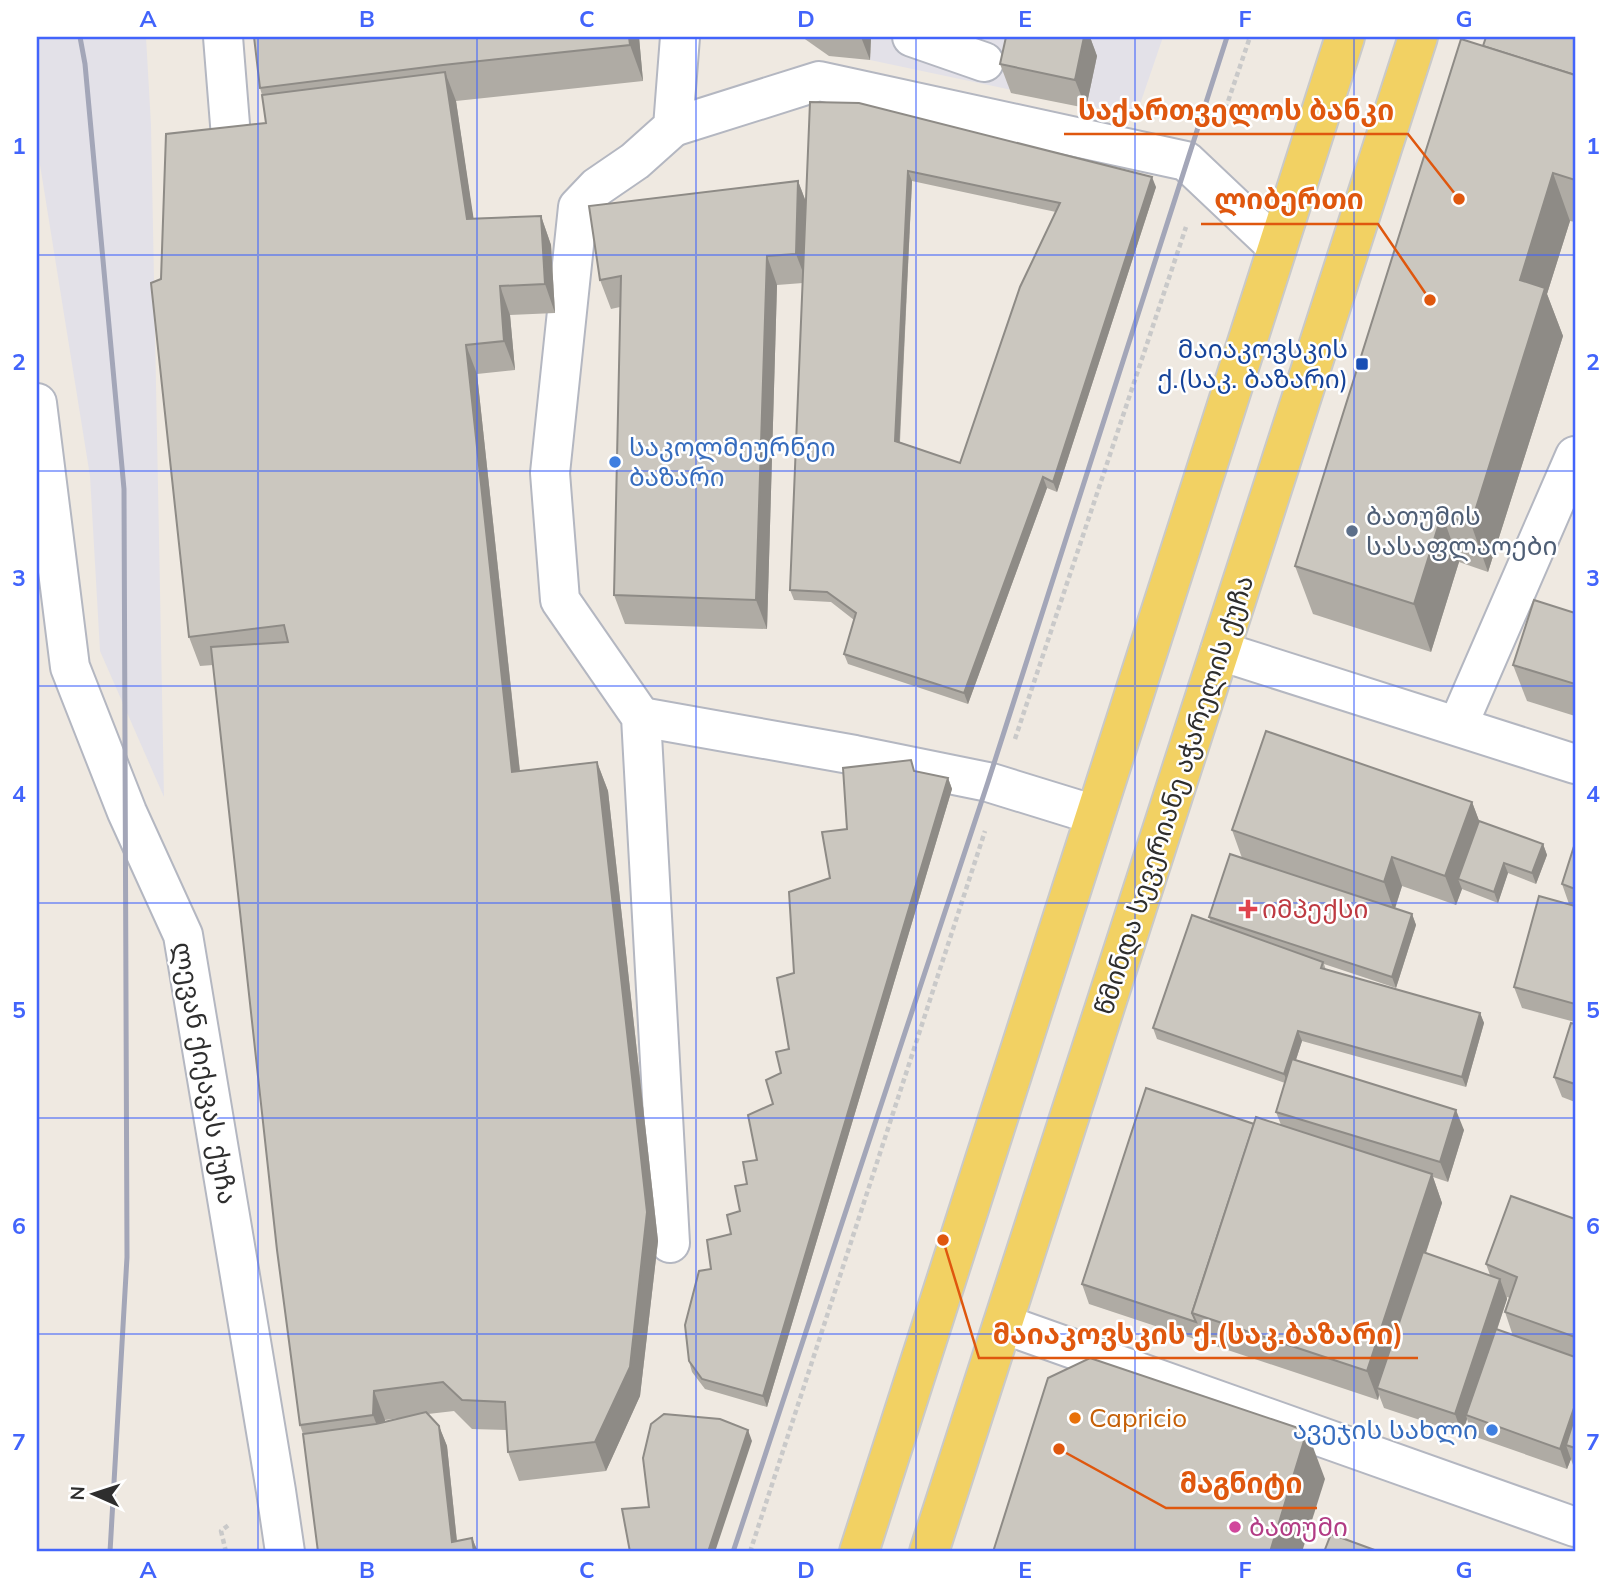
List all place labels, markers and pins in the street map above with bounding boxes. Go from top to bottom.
callout: საქართველოს ბანკი [1064,85,1408,134]
callout: ლიბერთი [1201,175,1378,224]
place label: მაიაკოვსკის ქ.(საკ. ბაზარი) [1157,332,1348,395]
marker: მაიაკოვსკის ქ.(საკ. ბაზარი) [1354,356,1370,372]
place label: საკოლმეურნეი ბაზარი [629,430,836,493]
marker: საკოლმეურნეი ბაზარი [607,454,623,470]
place label: ბათუმის სასაფლაოები [1366,499,1558,562]
marker: ბათუმის სასაფლაოები [1344,523,1360,539]
place label: იმპექსი [1262,892,1368,925]
marker: იმპექსი [1240,901,1256,917]
callout: მაიაკოვსკის ქ.(საკ.ბაზარი) [979,1309,1418,1358]
place label: Capricio [1089,1401,1187,1434]
marker: Capricio [1067,1410,1083,1426]
place label: ავეჯის სახლი [1293,1413,1478,1446]
marker: ავეჯის სახლი [1484,1422,1500,1438]
callout: მაგნიტი [1166,1459,1317,1508]
place label: ბათუმი [1249,1510,1348,1543]
marker: ბათუმი [1227,1519,1243,1535]

